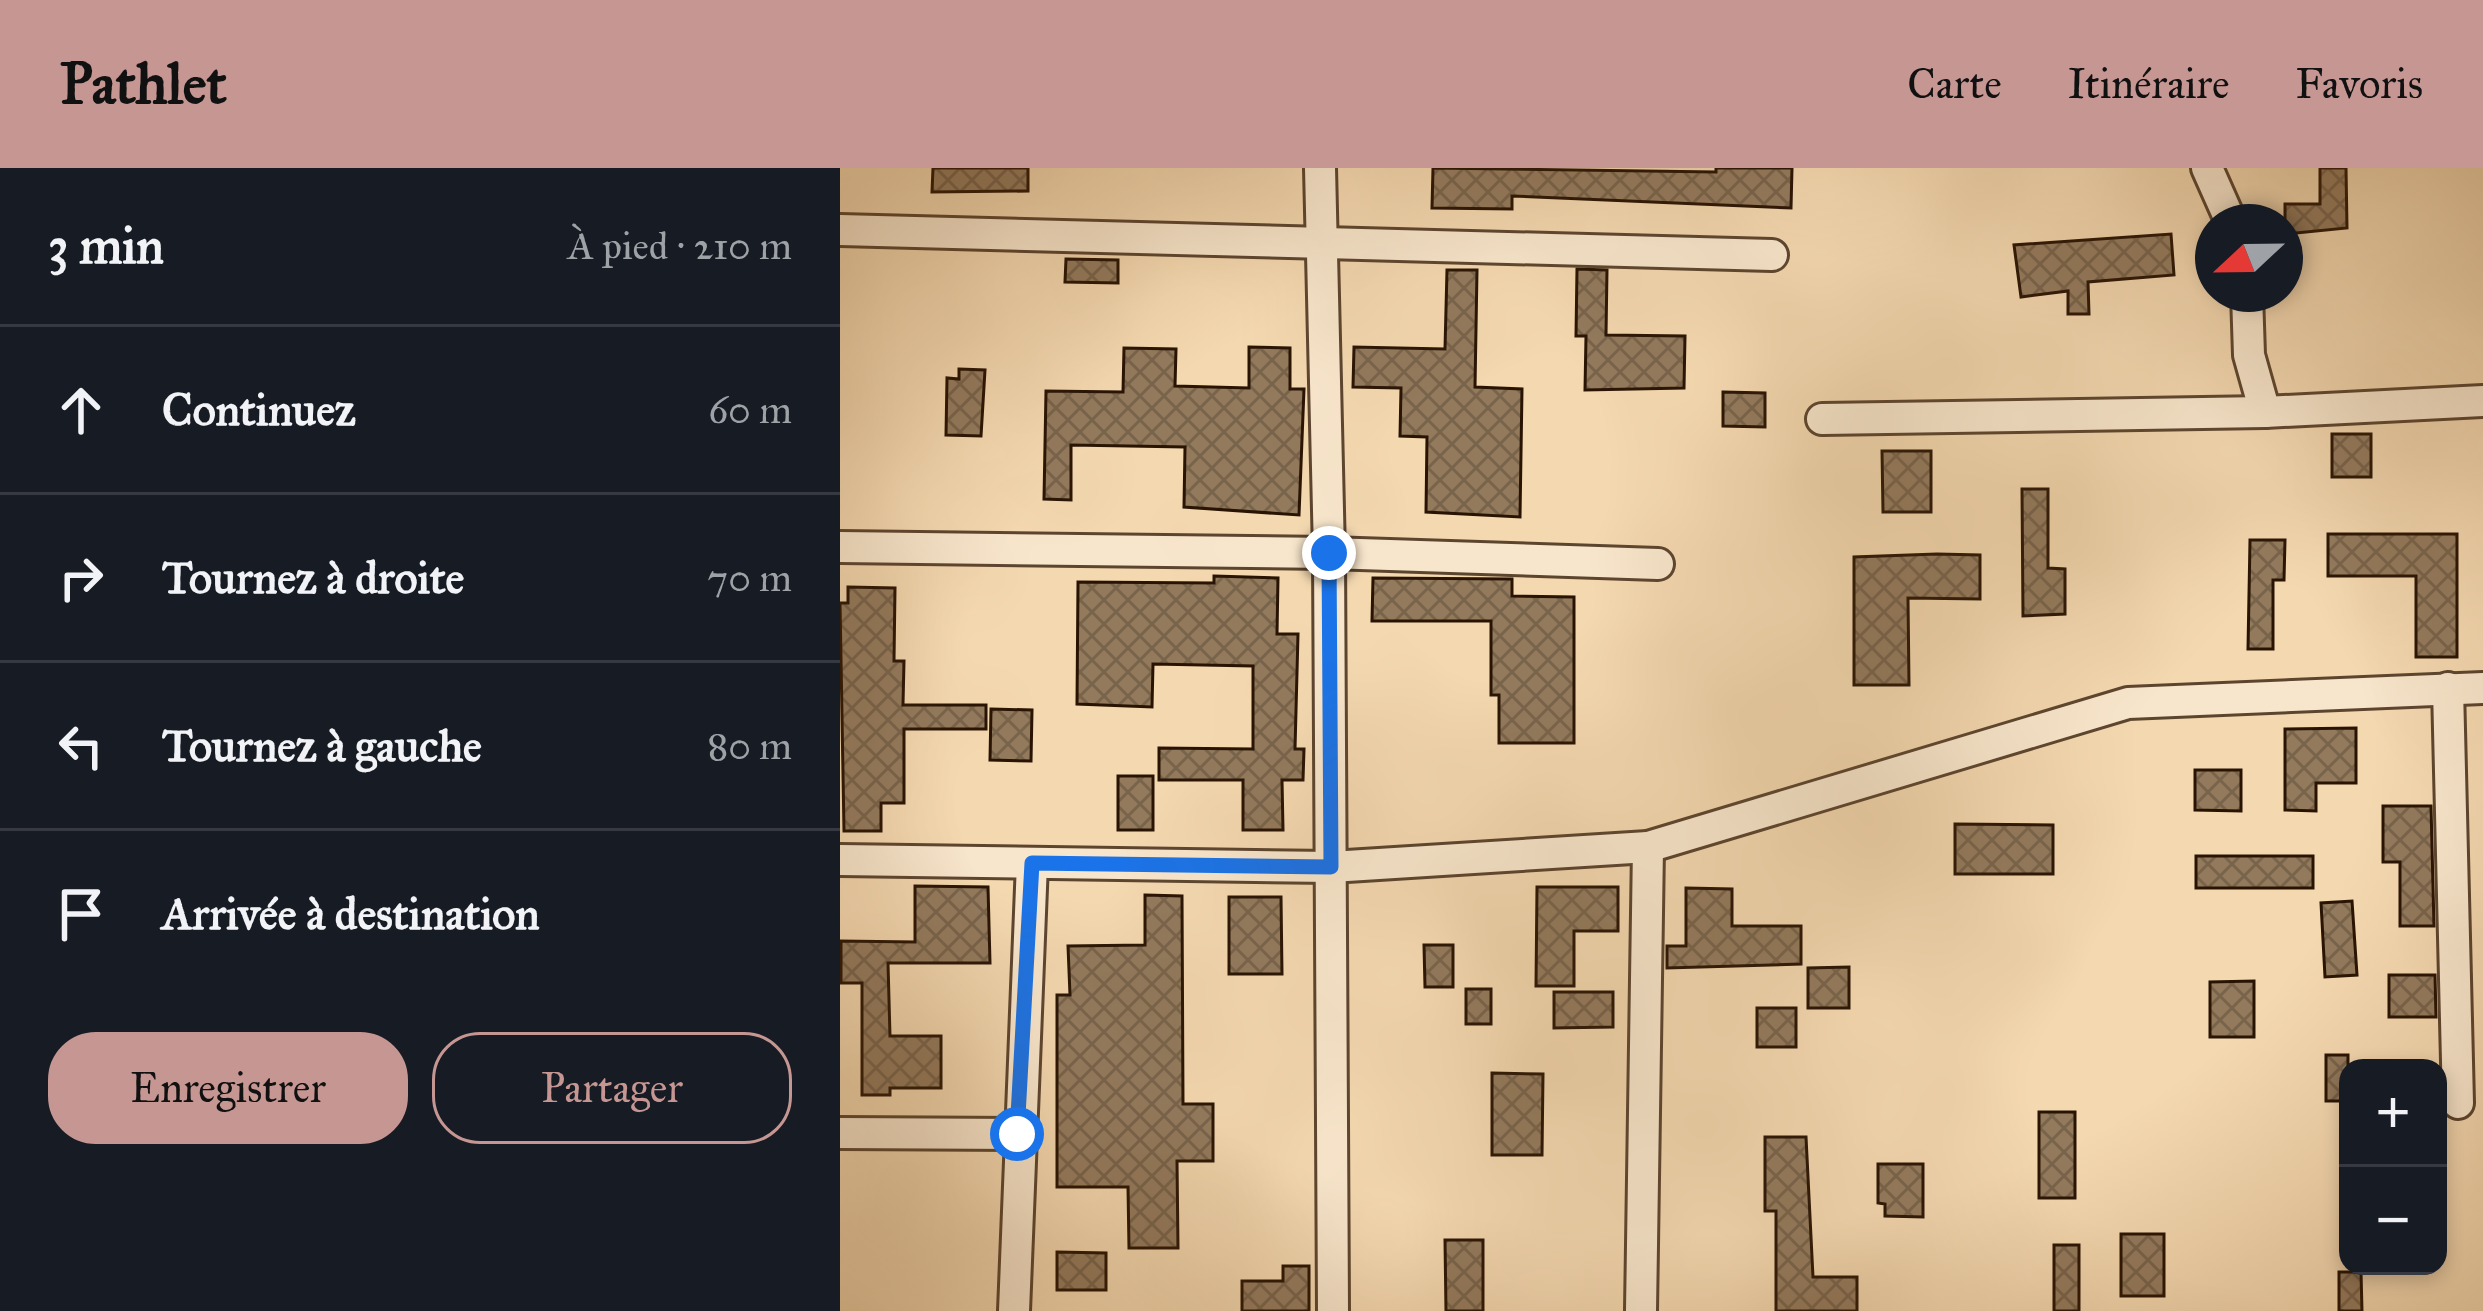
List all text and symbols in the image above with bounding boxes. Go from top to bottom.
text: Pathlet [60,49,227,119]
text: Carte [1907,58,2002,110]
text: Itinéraire [2068,58,2229,110]
text: Favoris [2295,58,2423,110]
north arrow [2195,204,2303,312]
text: 3 min [48,215,164,277]
text: À pied · 210 m [568,222,792,270]
icon: ahead [48,377,114,443]
text: Continuez [162,382,356,437]
text: 60 m [708,386,792,434]
route end [1302,526,1356,580]
icon: right [48,545,114,611]
text: Tournez à droite [162,550,464,605]
text: 70 m [707,554,792,602]
icon: left [48,713,114,779]
text: Tournez à gauche [162,718,482,773]
text: 80 m [707,722,792,770]
icon: arrive [48,881,114,947]
text: Arrivée à destination [162,886,540,941]
button: Enregistrer [48,1032,408,1144]
button: Partager [432,1032,792,1144]
map controls [2339,1059,2447,1275]
button: + [2339,1059,2447,1167]
route start [990,1107,1044,1161]
button: − [2339,1167,2447,1275]

